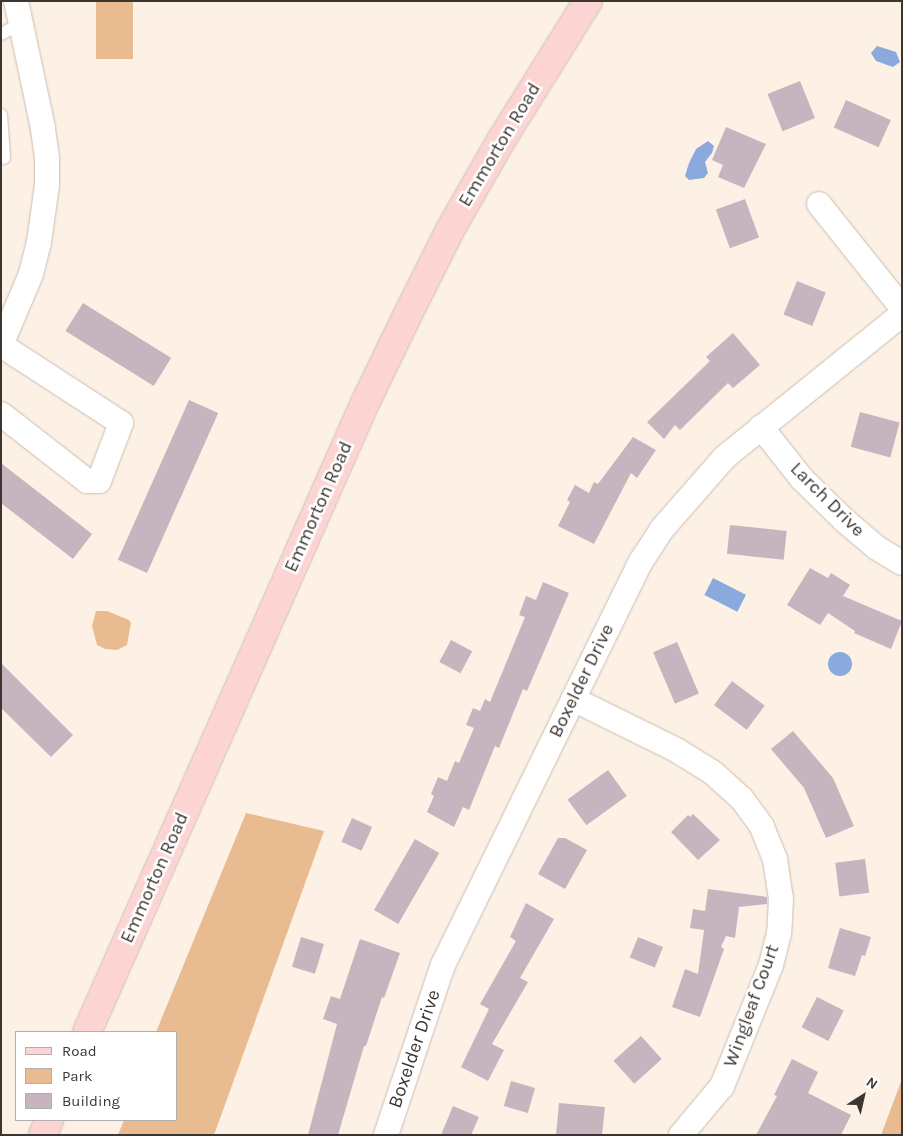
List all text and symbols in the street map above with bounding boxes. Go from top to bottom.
street label: Emmorton Road [454,79,546,211]
street label: Emmorton Road [280,438,358,576]
street label: Larch Drive [785,458,869,542]
street label: Boxelder Drive [545,620,619,742]
street label: Emmorton Road [116,809,194,947]
street label: Wingleaf Court [719,942,785,1070]
street label: Boxelder Drive [384,987,446,1111]
legend [15,1031,178,1121]
text: Road [62,1042,97,1060]
text: Park [62,1067,92,1085]
north arrow [838,1071,888,1121]
text: N [863,1073,881,1093]
text: Building [62,1092,120,1110]

